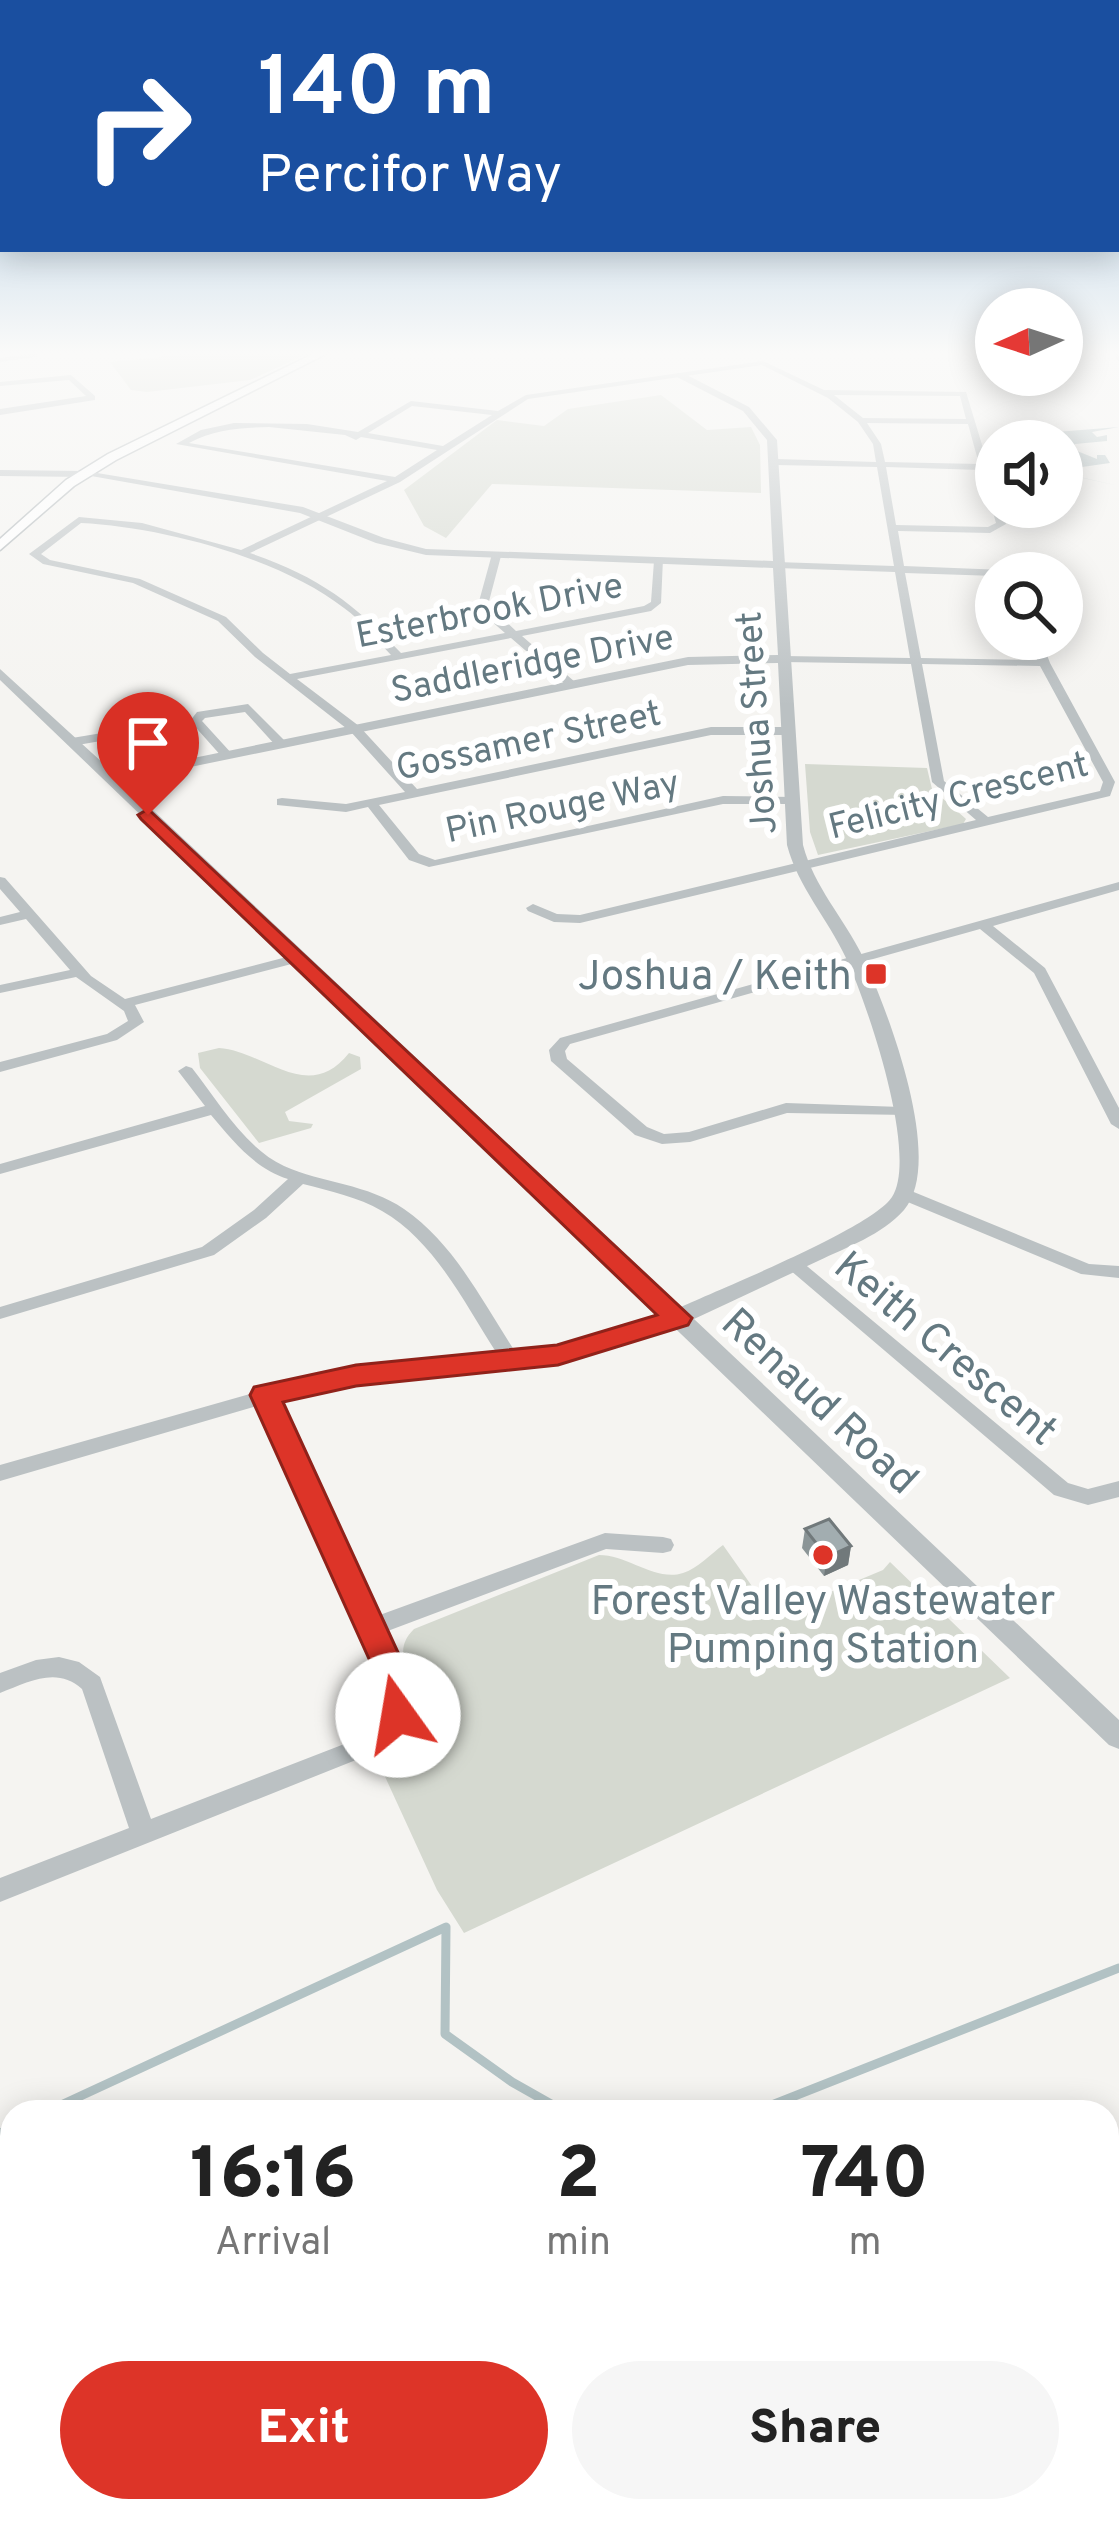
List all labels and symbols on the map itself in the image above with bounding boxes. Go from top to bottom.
north arrow [975,288,1083,396]
street label: Esterbrook Drive [352,564,627,661]
street label: Joshua Street [728,610,790,836]
street label: Saddleridge Drive [387,616,678,716]
pin [97,692,199,815]
street label: Gossamer Street [392,692,665,793]
street label: Felicity Crescent [824,743,1094,852]
street label: Pin Rouge Way [442,762,684,856]
place label: Joshua / Keith [578,952,852,1005]
marker: Joshua / Keith [863,961,889,987]
street label: Keith Crescent [821,1242,1067,1459]
street label: Renaud Road [708,1299,927,1508]
marker: Forest Valley Wastewater Pumping Station [810,1542,836,1568]
place label: Forest Valley Wastewater Pumping Station [591,1577,1055,1678]
position arrow [335,1652,461,1778]

